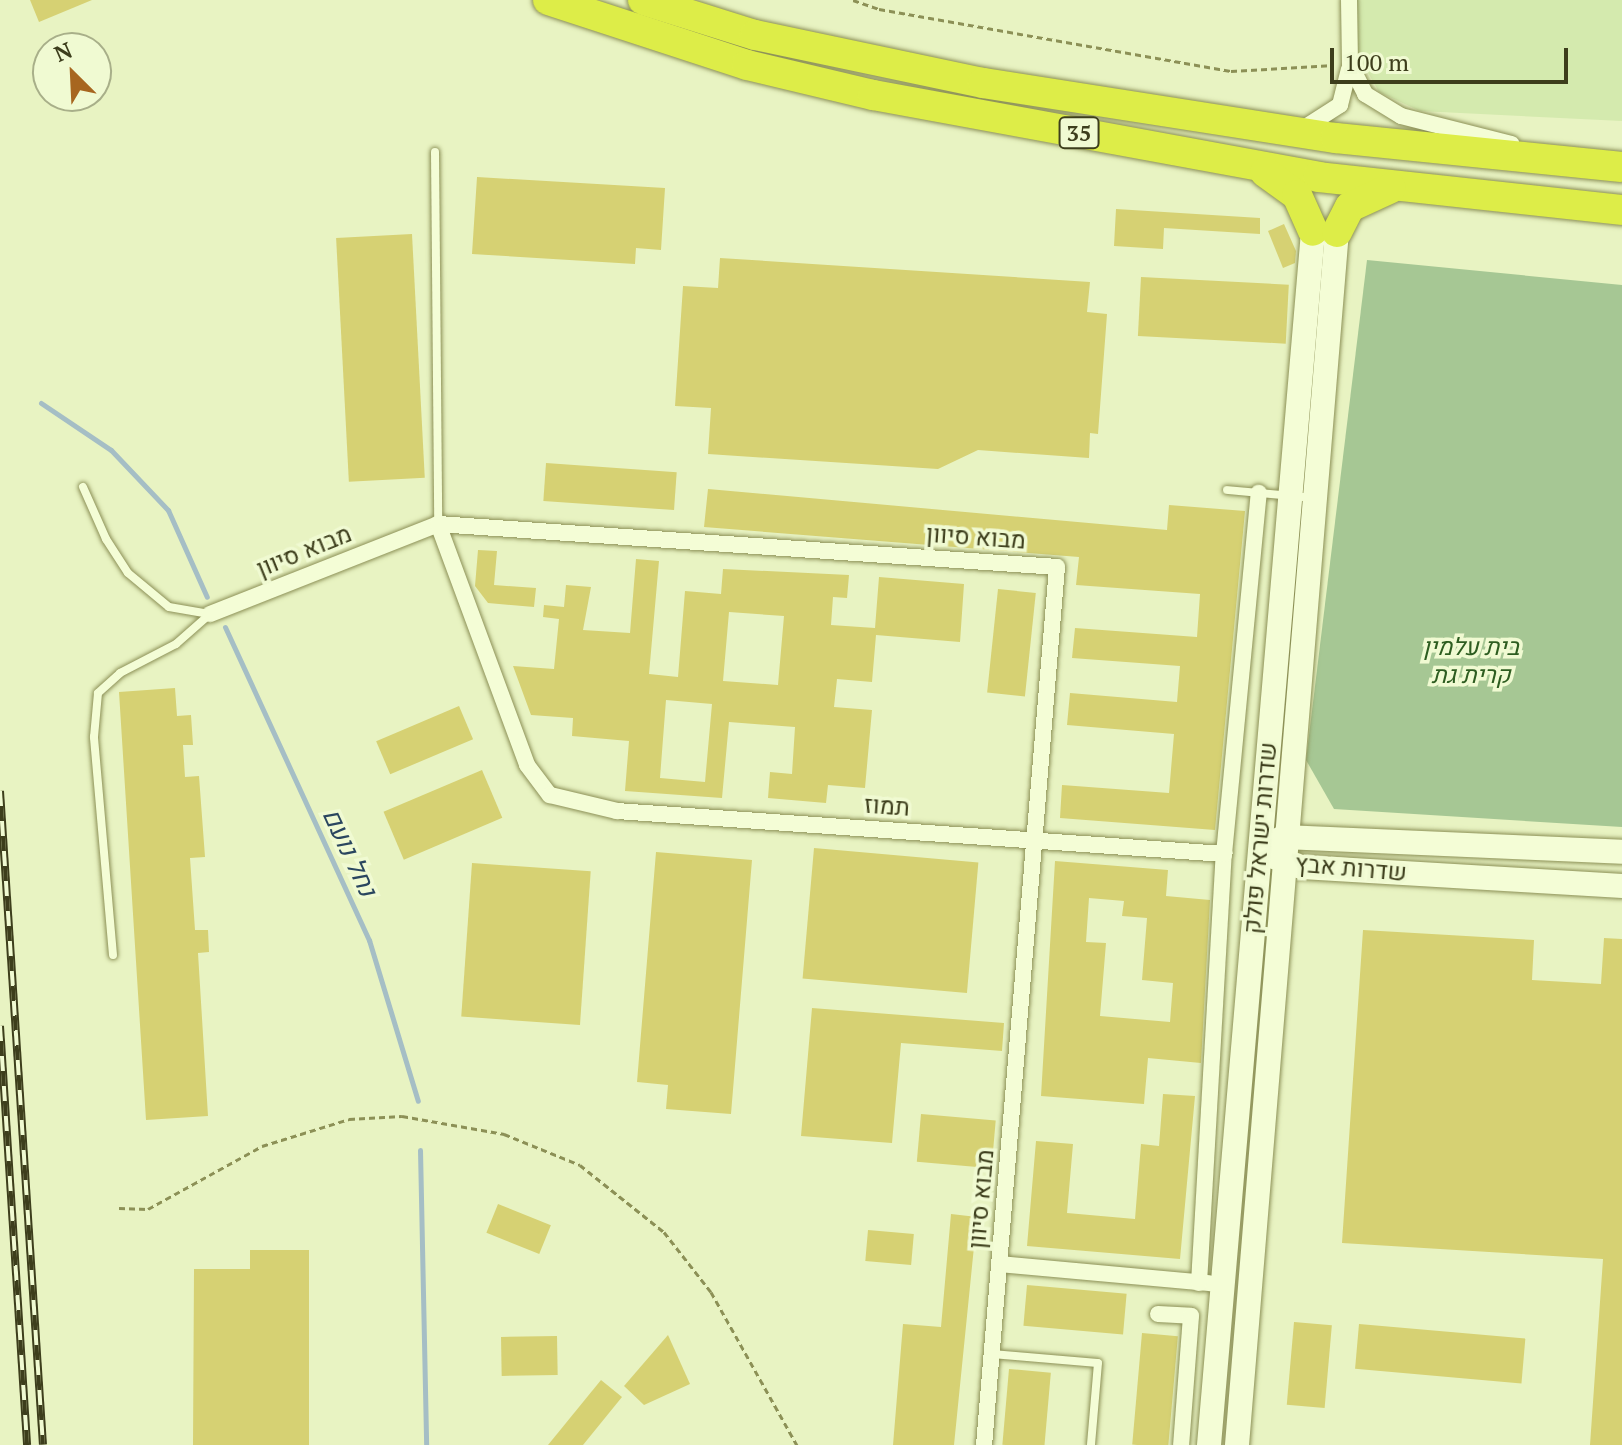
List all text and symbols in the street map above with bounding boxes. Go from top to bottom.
north arrow [32,32,112,112]
scale bar [1334,32,1572,82]
text: N [49,35,76,68]
text: 100 m [1344,46,1409,78]
road number: 35 [1057,115,1101,151]
street label: מבוא סיוון [252,519,356,583]
street label: מבוא סיוון [925,519,1027,555]
park label: בית עלמין קרית גת [1423,633,1519,689]
street label: שדרות ישראל פולק [1237,741,1283,935]
street label: תמוז [863,790,911,822]
water label: נחל נועם [316,803,384,901]
street label: שדרות אבץ [1294,849,1408,887]
street label: מבוא סיוון [962,1148,1000,1250]

